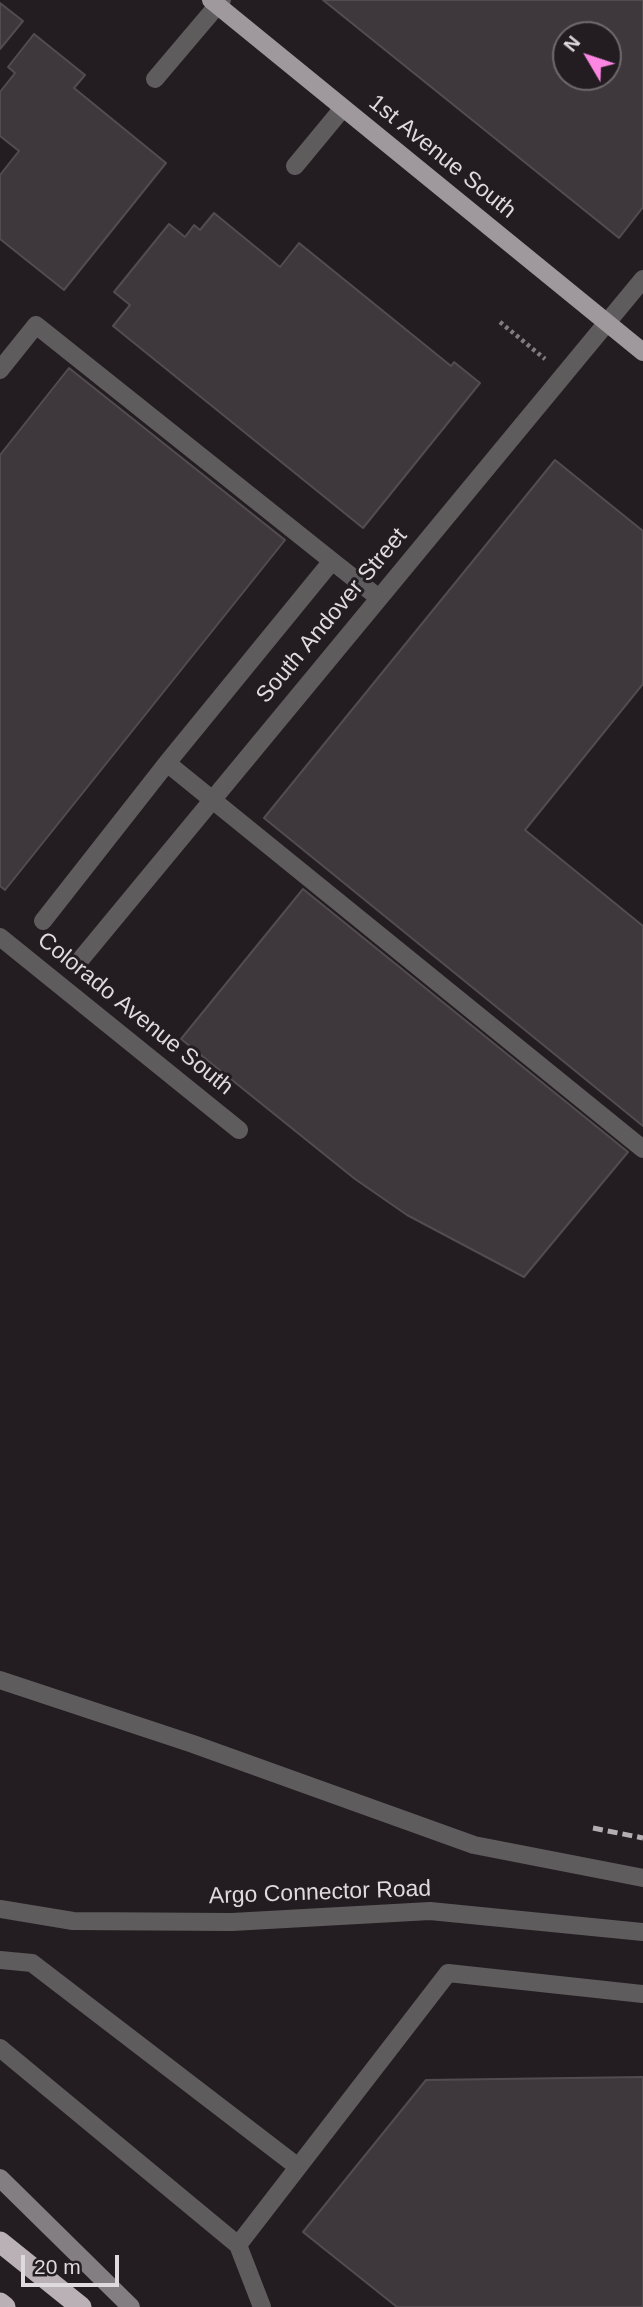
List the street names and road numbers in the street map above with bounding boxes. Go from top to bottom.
street label: 1st Avenue South [363,89,521,225]
street label: South Andover Street [251,523,413,709]
street label: Colorado Avenue South [32,927,238,1101]
street label: Argo Connector Road [208,1875,432,1911]

